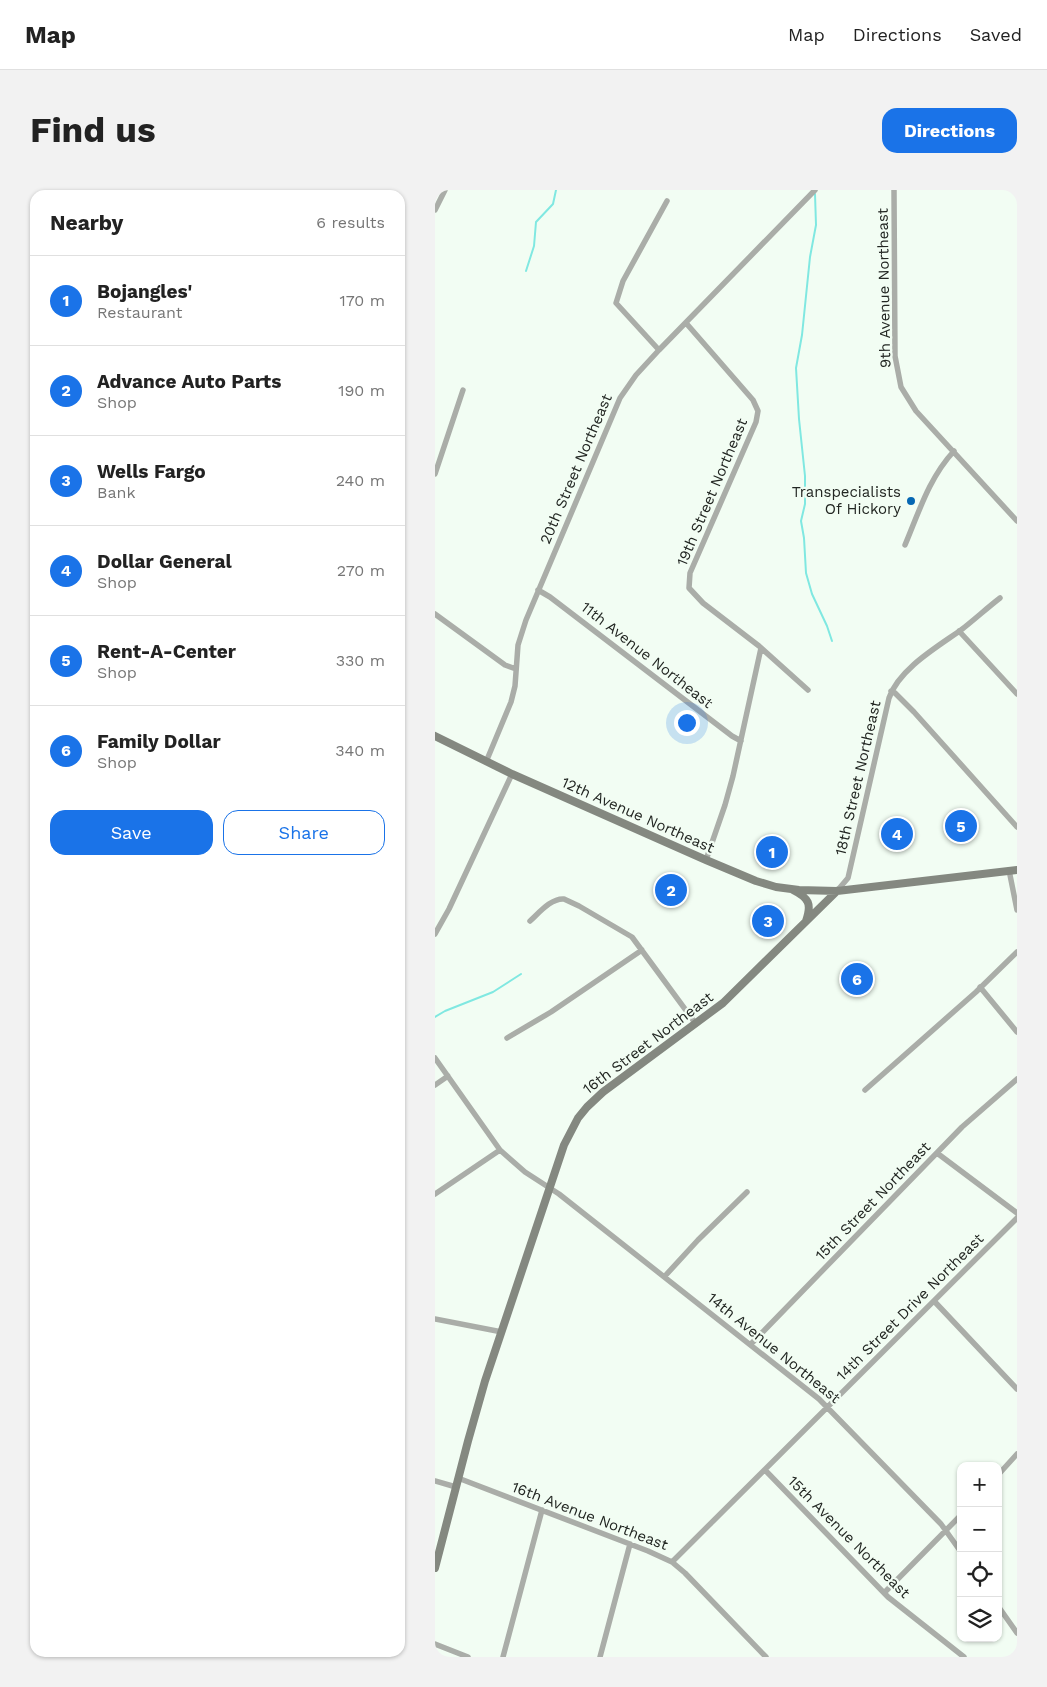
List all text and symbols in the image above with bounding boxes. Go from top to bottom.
text: Map [25,21,76,49]
text: Map [788,24,825,45]
text: Directions [853,24,942,45]
text: Saved [970,24,1022,45]
button: Directions [882,108,1017,153]
text: Find us [30,109,156,151]
street label: 9th Avenue Northeast [874,207,894,368]
text: Nearby [50,210,123,235]
text: 6 results [316,213,385,232]
text: Bojangles' [97,280,192,303]
text: 1 [63,291,69,310]
text: 170 m [339,291,385,310]
text: Restaurant [97,303,183,322]
text: Advance Auto Parts [97,370,281,393]
text: 2 [61,381,71,400]
text: 190 m [338,381,385,400]
street label: 20th Street Northeast [536,391,616,547]
text: Shop [97,393,137,412]
street label: 19th Street Northeast [673,415,752,568]
text: Wells Fargo [97,460,206,483]
text: 3 [61,471,71,490]
text: 240 m [336,471,385,490]
text: Bank [97,483,135,502]
place label: Transpecialists Of Hickory [792,483,901,518]
marker: Transpecialists Of Hickory [905,495,917,507]
text: Dollar General [97,550,232,573]
text: 4 [61,561,71,580]
text: 270 m [337,561,385,580]
text: Shop [97,573,137,592]
street label: 11th Avenue Northeast [577,598,717,713]
text: Rent-A-Center [97,640,236,663]
text: 5 [61,651,71,670]
text: 330 m [336,651,385,670]
text: Shop [97,663,137,682]
street label: 18th Street Northeast [831,698,885,857]
your location [674,710,700,736]
text: Family Dollar [97,730,221,753]
text: 6 [61,741,71,760]
text: 340 m [335,741,385,760]
text: Shop [97,753,137,772]
street label: 12th Avenue Northeast [559,773,718,857]
pin: 5 [945,807,977,845]
button: Save [50,810,213,855]
button: Share [223,810,385,855]
pin: 4 [881,815,913,853]
pin: 1 [756,833,788,871]
pin: 2 [655,871,687,909]
pin: 3 [752,902,784,940]
pin: 6 [841,960,873,998]
street label: 16th Street Northeast [579,988,717,1098]
street label: 15th Street Northeast [812,1137,935,1264]
street label: 14th Street Drive Northeast [833,1229,988,1384]
street label: 14th Avenue Northeast [704,1289,845,1408]
map controls [957,1462,1002,1642]
button: + [957,1462,1002,1507]
street label: 15th Avenue Northeast [784,1472,914,1602]
street label: 16th Avenue Northeast [509,1478,671,1554]
button: − [957,1507,1002,1552]
button: locate [957,1552,1002,1597]
button: layers [957,1597,1002,1642]

